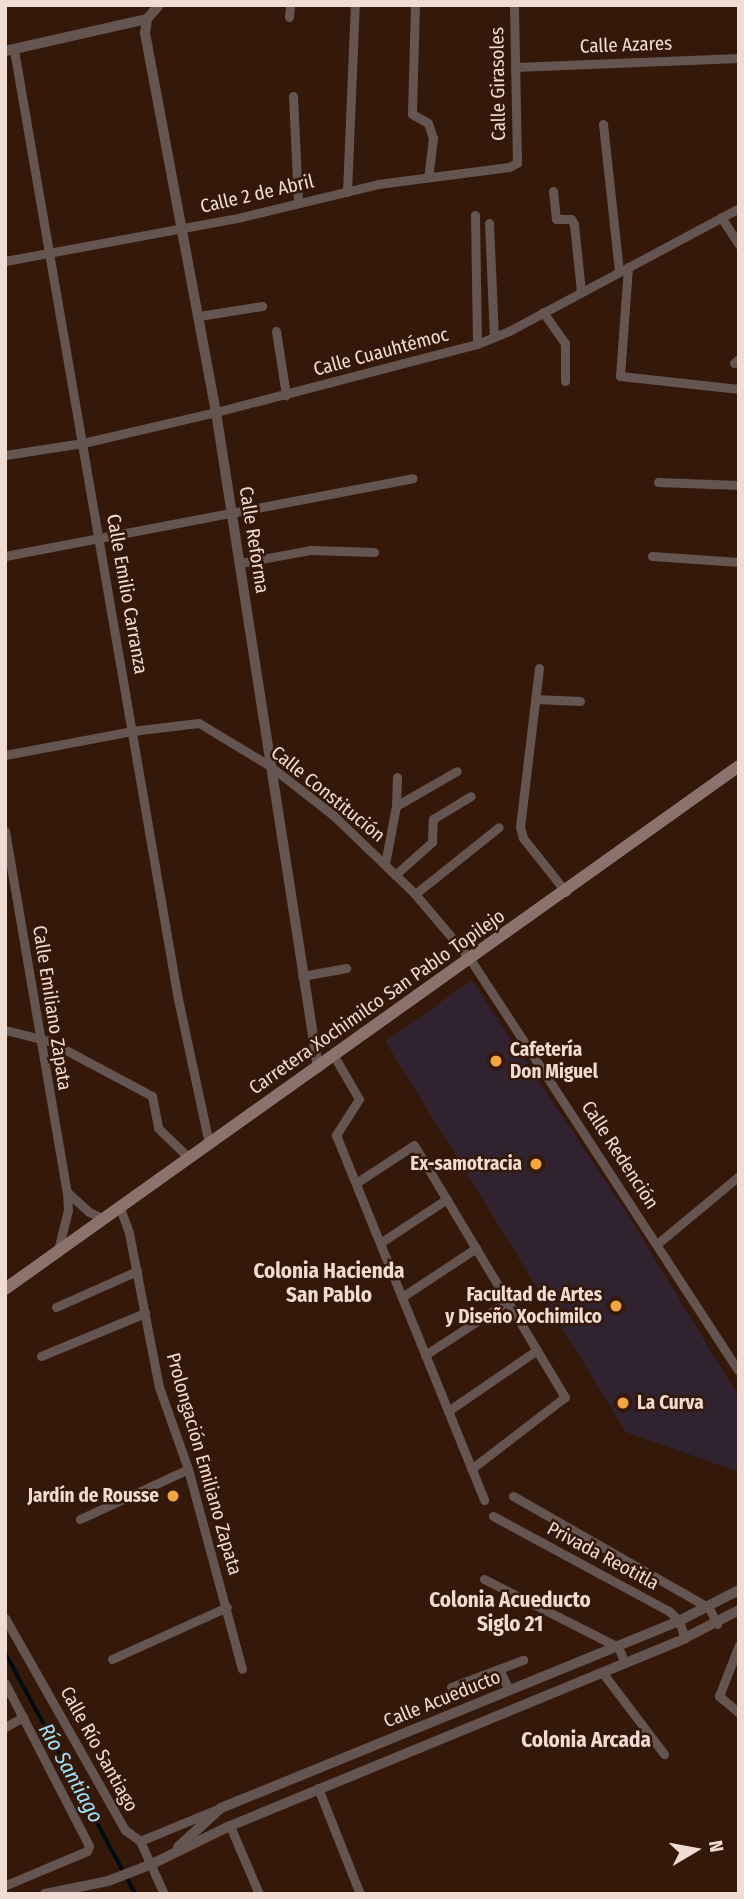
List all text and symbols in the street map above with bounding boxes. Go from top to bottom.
street label: Calle Girasoles [486,27,510,141]
street label: Calle Azares [579,32,673,58]
street label: Calle 2 de Abril [198,170,316,218]
street label: Calle Cuauhtémoc [311,323,451,381]
street label: Calle Reforma [234,485,274,595]
street label: Calle Emilio Carranza [102,512,152,676]
street label: Calle Constitución [266,741,390,847]
street label: Carretera Xochimilco San Pablo Topilejo [245,905,509,1099]
street label: Calle Emiliano Zapata [28,924,76,1092]
place label: Cafetería Don Miguel [510,1039,598,1083]
marker: Cafetería Don Miguel [488,1053,504,1069]
street label: Calle Redención [577,1097,663,1213]
place label: Ex-samotracia [410,1153,522,1175]
marker: Ex-samotracia [528,1156,544,1172]
district label: Colonia Hacienda San Pablo [253,1258,405,1308]
place label: Facultad de Artes y Diseño Xochimilco [445,1284,602,1328]
marker: Facultad de Artes y Diseño Xochimilco [608,1298,624,1314]
street label: Prolongación Emiliano Zapata [161,1350,247,1578]
place label: La Curva [637,1392,704,1414]
marker: La Curva [615,1395,631,1411]
place label: Jardín de Rousse [28,1485,159,1507]
marker: Jardín de Rousse [165,1488,181,1504]
street label: Privada Reotitla [543,1517,663,1595]
district label: Colonia Acueducto Siglo 21 [429,1587,591,1637]
street label: Calle Acueducto [380,1665,504,1733]
street label: Calle Río Santiago [55,1682,143,1816]
water label: Río Santiago [33,1719,109,1827]
district label: Colonia Arcada [521,1727,651,1753]
north arrow [660,1815,730,1885]
text: N [704,1839,728,1854]

